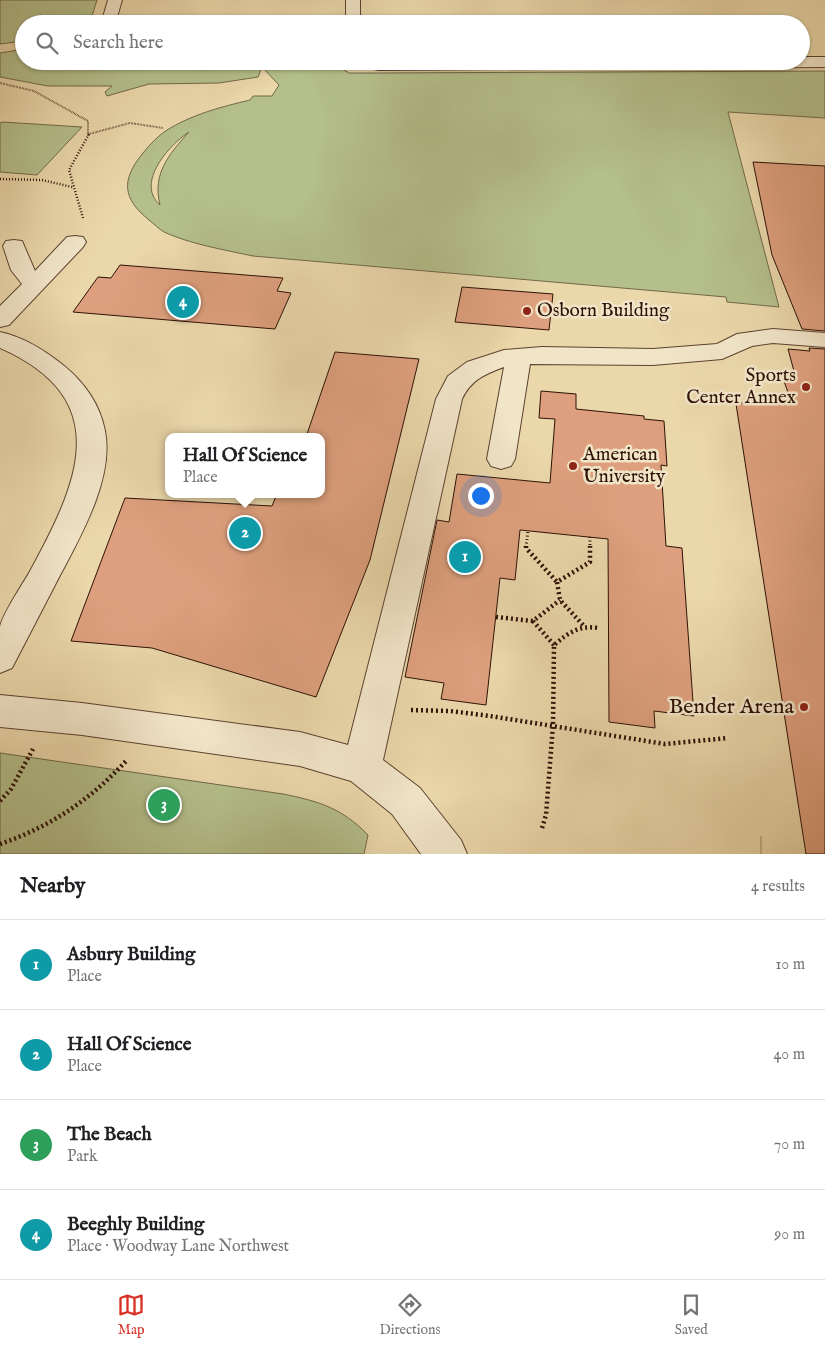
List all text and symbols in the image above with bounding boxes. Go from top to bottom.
search box [15,15,810,70]
icon: search [33,29,61,57]
text: Search here [73,31,164,55]
pin: 4 [167,283,199,321]
place label: Osborn Building [537,299,670,323]
marker: Osborn Building [521,305,533,317]
place label: Sports Center Annex [686,364,796,410]
marker: Sports Center Annex [800,381,812,393]
popup [165,433,325,498]
place label: American University [582,443,666,489]
text: Hall Of Science [183,444,307,468]
marker: American University [567,460,579,472]
text: Place [183,468,218,488]
your location [468,483,494,509]
pin: 2 [229,514,261,552]
pin: 1 [449,538,481,576]
place label: Bender Arena [669,693,794,721]
marker: Bender Arena [798,701,810,713]
pin: 3 [148,786,180,824]
text: Nearby [20,873,85,900]
text: 4 results [751,877,805,897]
text: Asbury Building [67,943,195,967]
text: 1 [33,955,39,975]
text: 10 m [775,955,805,975]
text: Place [67,967,102,987]
text: Hall Of Science [67,1033,191,1057]
text: 2 [32,1045,40,1065]
text: 40 m [773,1045,805,1065]
text: Place [67,1057,102,1077]
text: The Beach [67,1123,152,1147]
text: 3 [33,1135,39,1155]
text: 70 m [774,1135,805,1155]
text: Park [67,1147,97,1167]
text: Beeghly Building [67,1213,204,1237]
text: 4 [32,1225,40,1245]
text: 90 m [774,1225,805,1245]
text: Place · Woodway Lane Northwest [67,1237,289,1257]
tab: Map [117,1291,145,1339]
tab: Directions [379,1291,440,1339]
tab: Saved [675,1291,708,1339]

